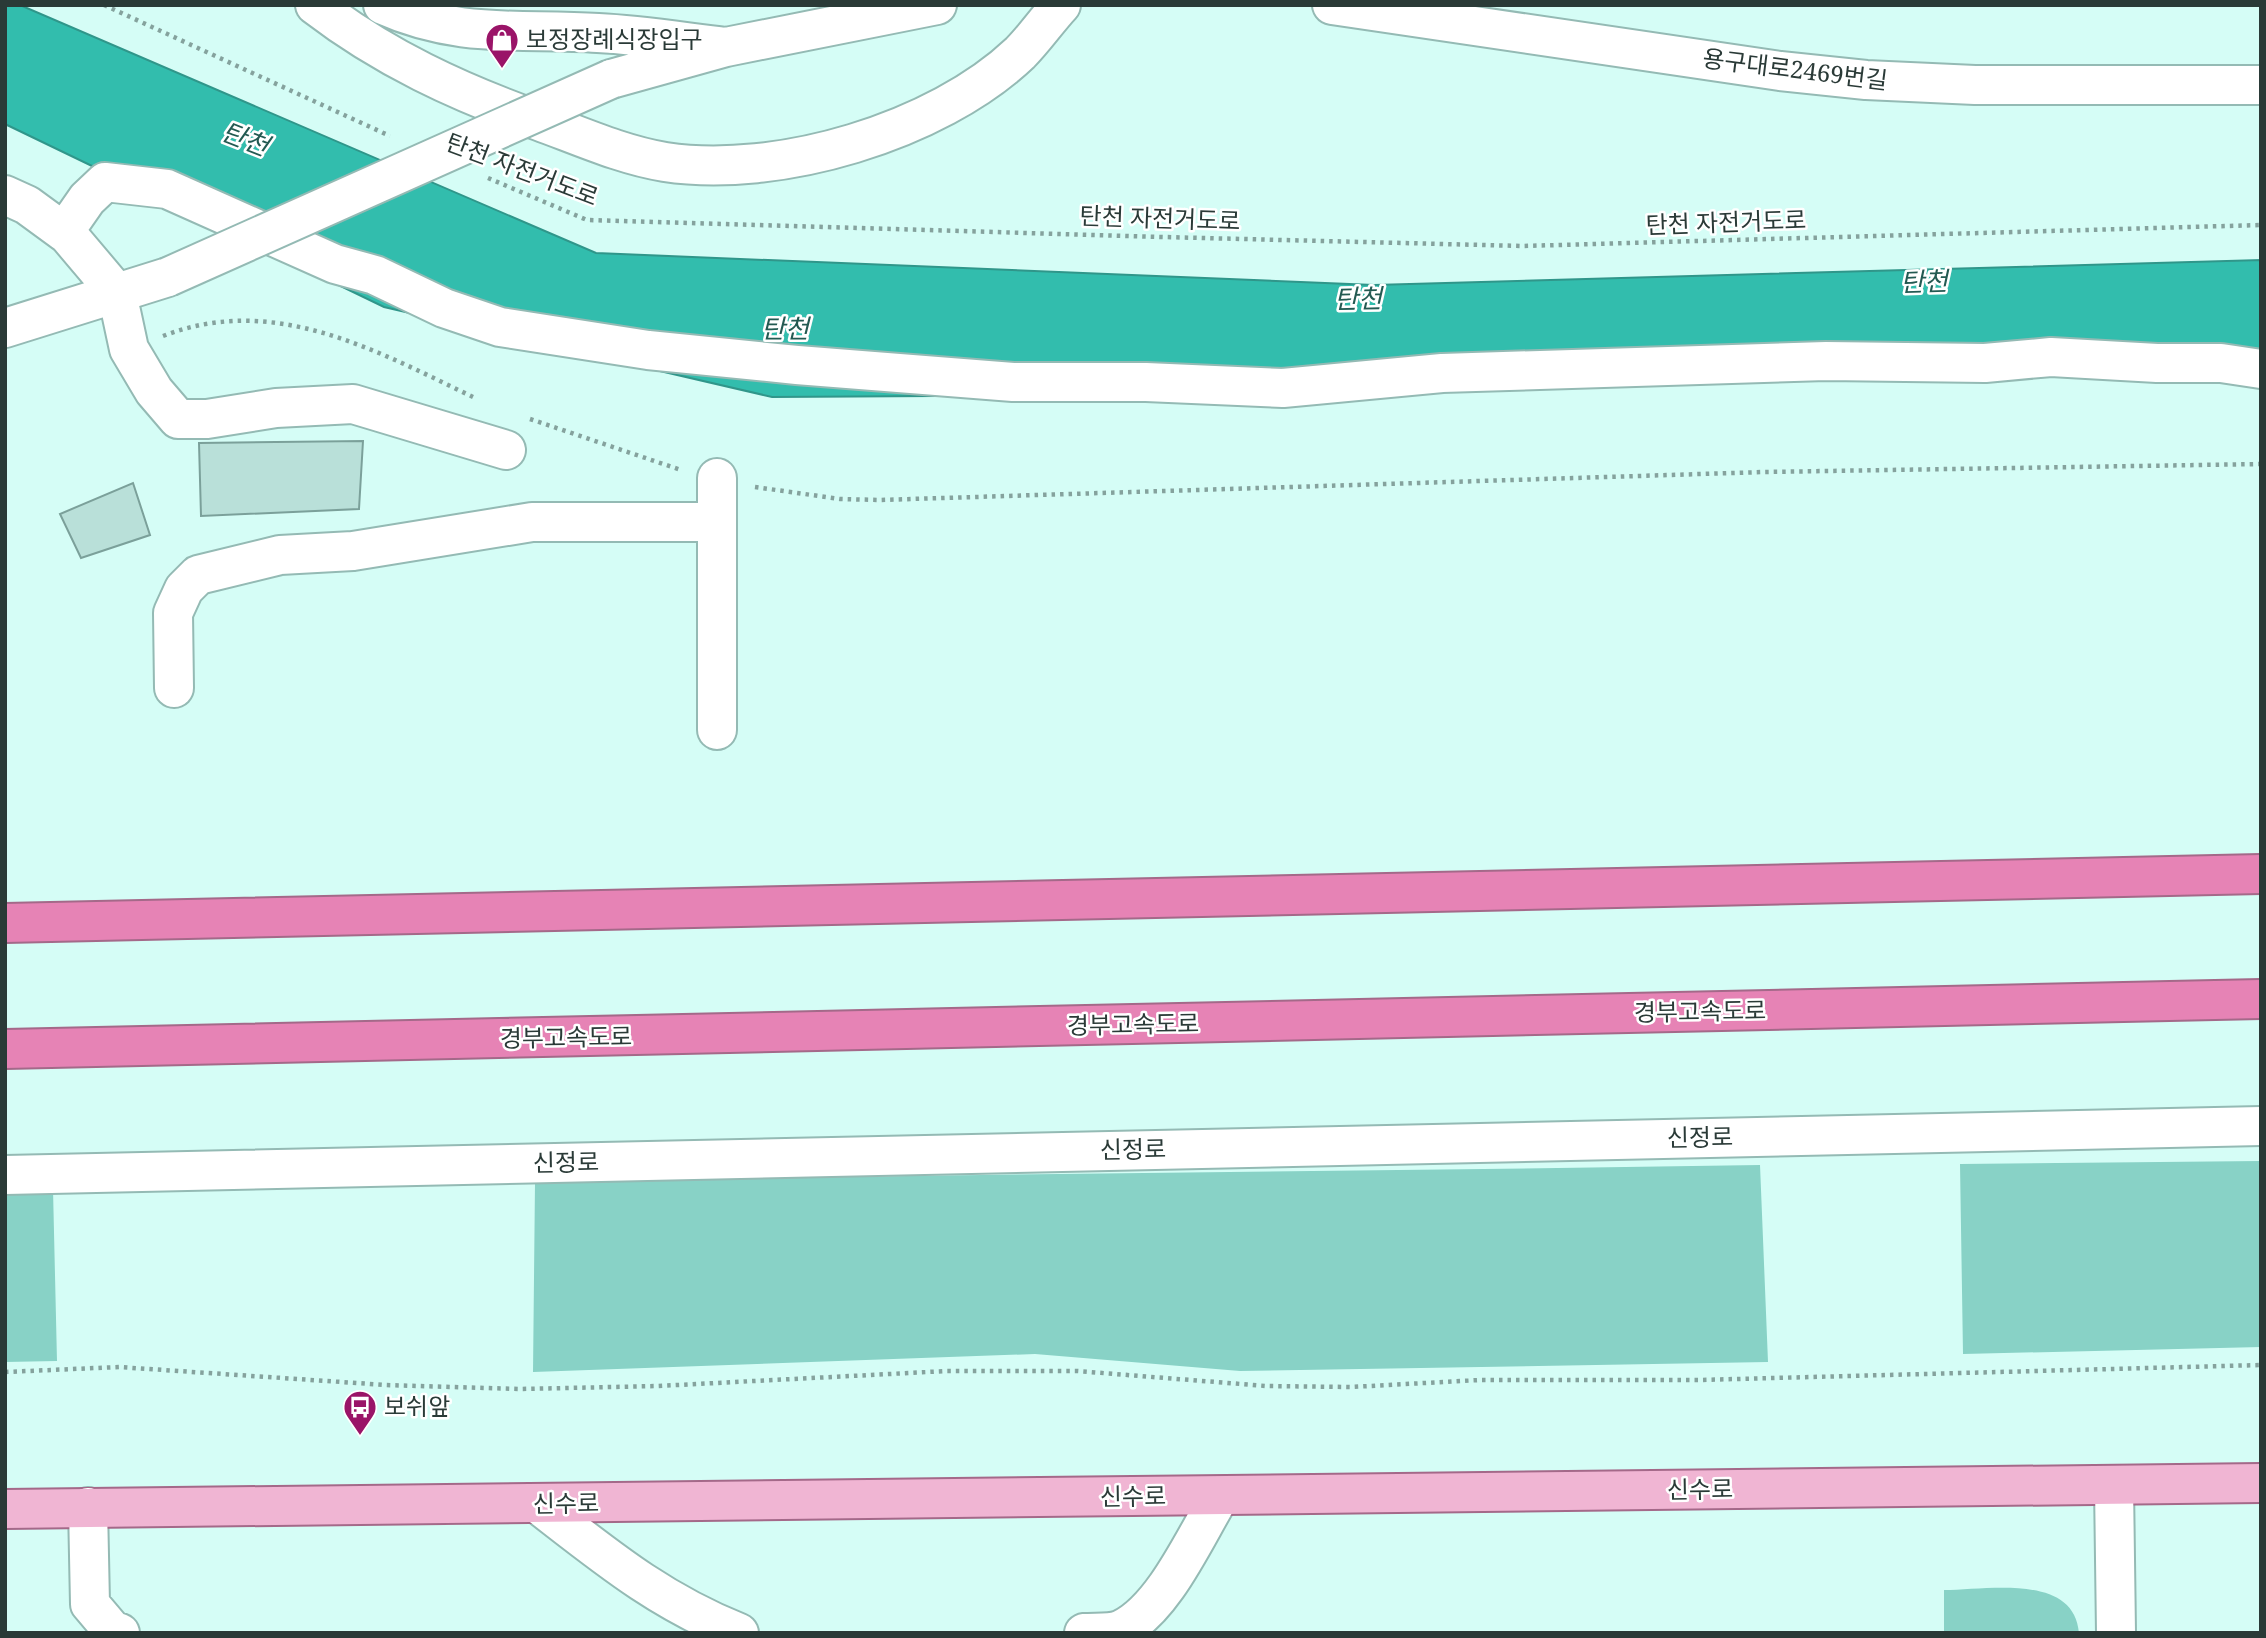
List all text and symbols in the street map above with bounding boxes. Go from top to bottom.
shop icon: 보정장례식장입구 [483,21,521,70]
place label: 보정장례식장입구 [526,22,703,55]
street label: 용구대로2469번길 [1701,41,1890,96]
water label: 탄천 [217,113,277,165]
street label: 탄천 자전거도로 [442,124,604,213]
street label: 탄천 자전거도로 [1079,198,1241,237]
street label: 탄천 자전거도로 [1645,202,1807,241]
water label: 탄천 [1899,262,1952,300]
water label: 탄천 [1334,280,1385,316]
water label: 탄천 [761,310,812,346]
street label: 경부고속도로 [1633,993,1766,1028]
street label: 경부고속도로 [1066,1006,1199,1041]
street label: 경부고속도로 [499,1019,632,1054]
street label: 신정로 [1667,1119,1733,1154]
street label: 신정로 [1100,1131,1166,1166]
street label: 신정로 [533,1144,599,1179]
bus stop icon: 보쉬앞 [341,1388,379,1437]
place label: 보쉬앞 [384,1389,450,1422]
street label: 신수로 [1667,1471,1733,1506]
street label: 신수로 [1100,1478,1166,1513]
street label: 신수로 [533,1485,599,1520]

